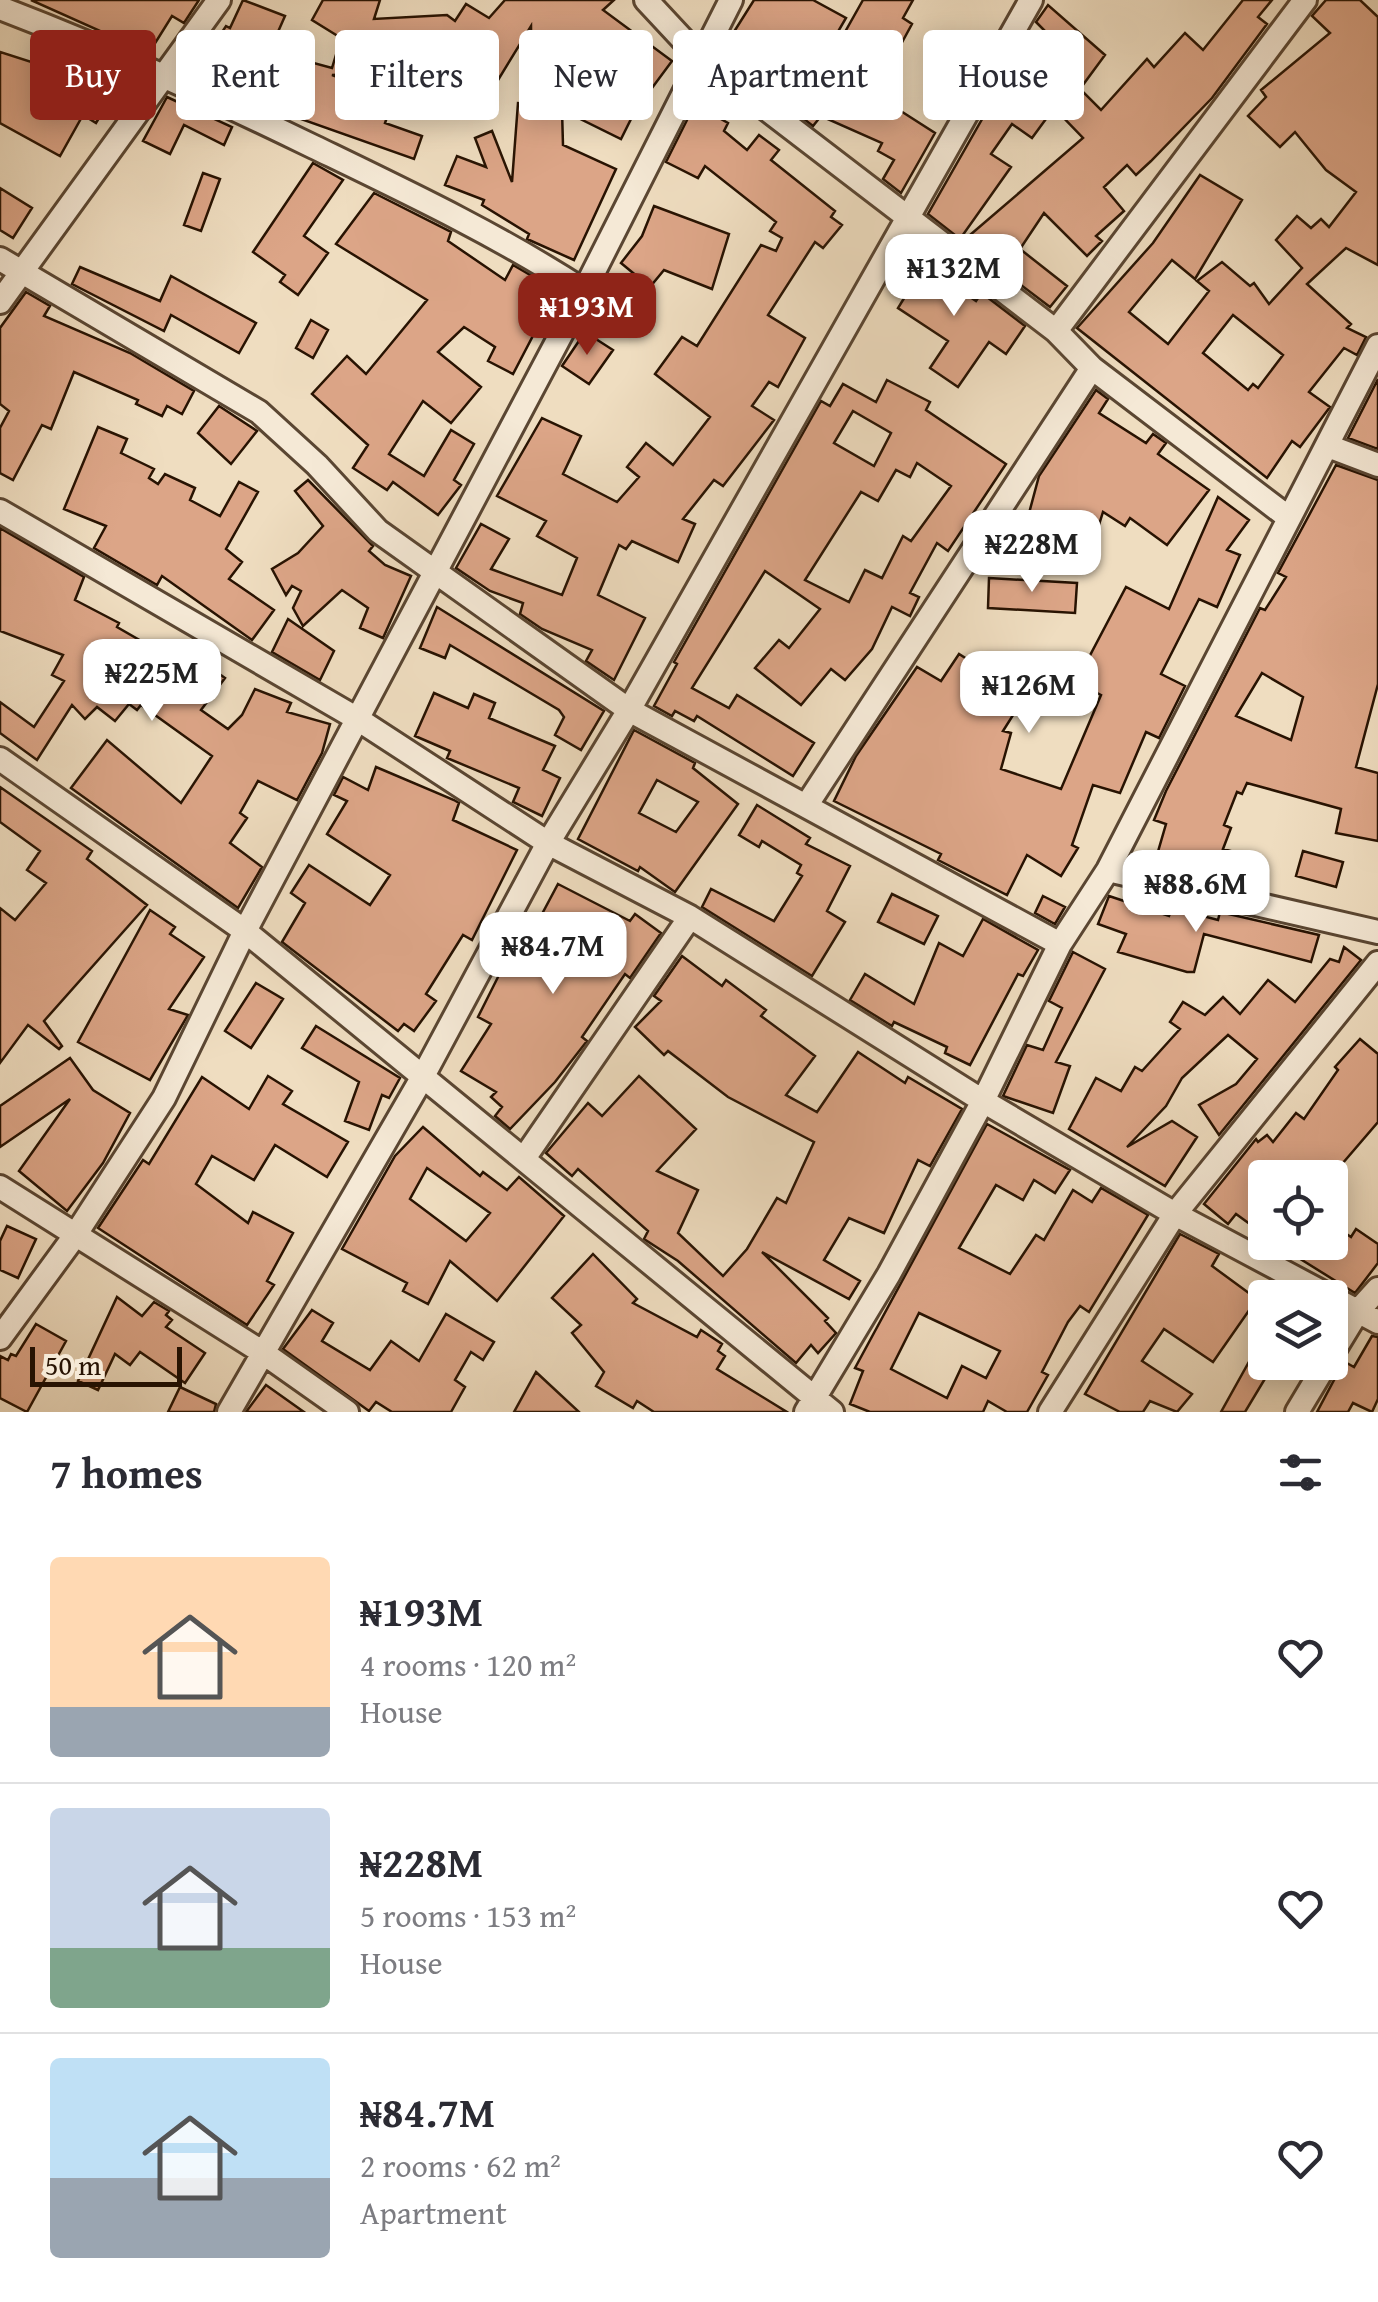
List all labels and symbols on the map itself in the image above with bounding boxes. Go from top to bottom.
pin: ₦132M [884,234,1024,319]
pin: ₦193M [517,273,657,358]
pin: ₦228M [962,510,1102,595]
pin: ₦225M [82,639,222,724]
pin: ₦126M [959,651,1099,736]
pin: ₦88.6M [1115,850,1277,935]
pin: ₦84.7M [472,912,634,997]
scale bar [30,1342,182,1386]

